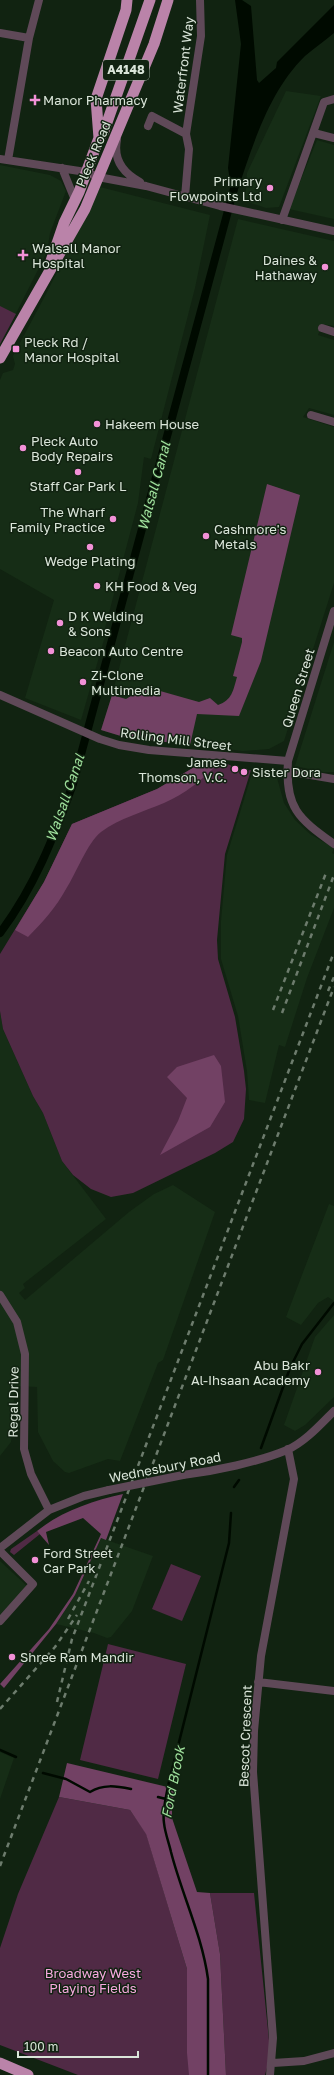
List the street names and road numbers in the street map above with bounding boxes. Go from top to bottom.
street label: Waterfront Way [169,15,197,114]
road number: A4148 [103,60,149,80]
street label: Pleck Road [72,119,114,189]
street label: Queen Street [278,646,318,730]
street label: Rolling Mill Street [119,724,233,754]
street label: Regal Drive [4,1366,22,1438]
street label: Wednesbury Road [108,1448,222,1486]
street label: Bescot Crescent [235,1685,255,1787]

